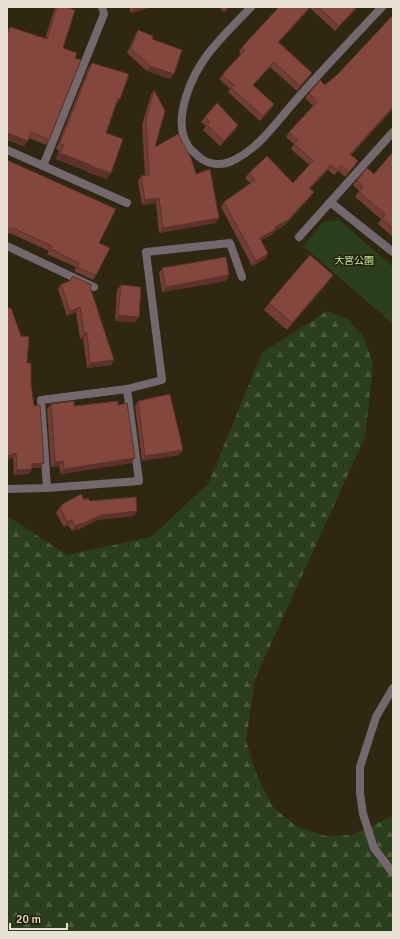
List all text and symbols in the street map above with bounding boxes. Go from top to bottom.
park label: 大宮公園 [334,255,374,267]
scale bar [10,905,67,931]
text: 20 m [16,912,41,927]

